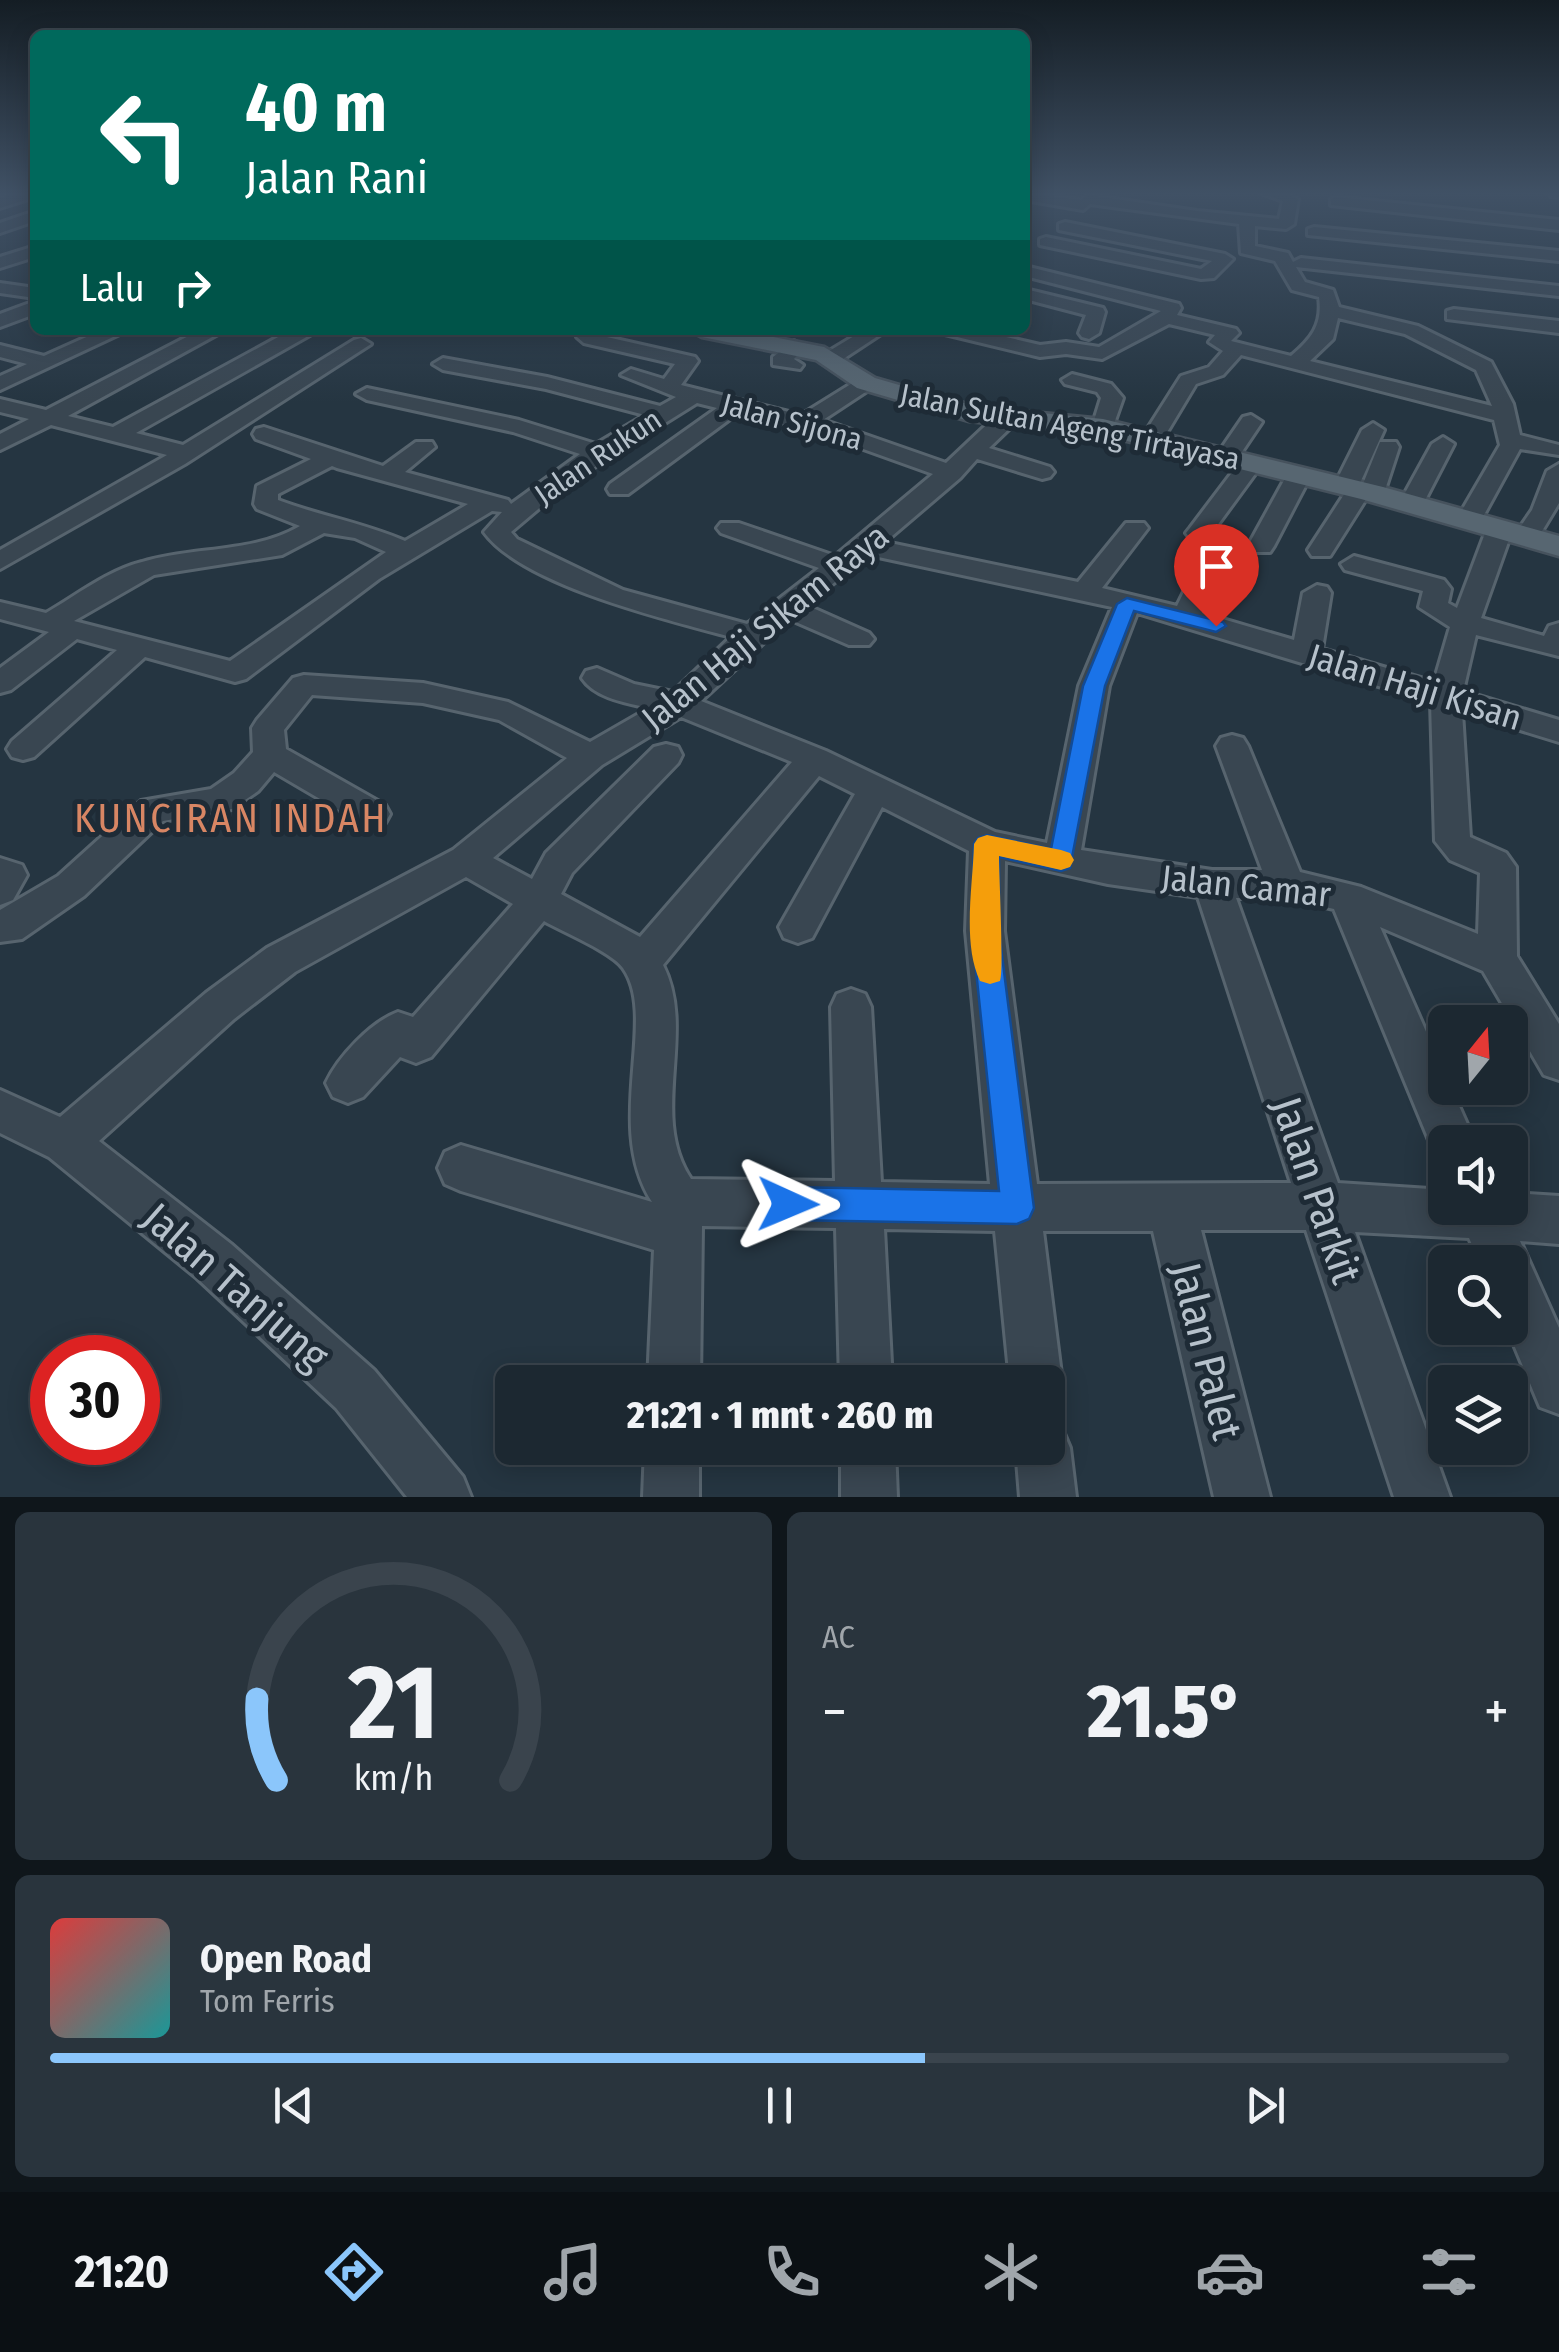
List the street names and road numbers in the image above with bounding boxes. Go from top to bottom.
street label: Jalan Sultan Ageng Tirtayasa [897,376,1243,478]
street label: Jalan Sijona [718,386,866,458]
street label: Jalan Rukun [528,401,668,513]
street label: Jalan Haji Sikam Raya [633,515,897,739]
street label: Jalan Haji Kisan [1303,635,1527,739]
street label: Jalan Camar [1159,856,1333,916]
street label: Jalan Parkit [1261,1090,1371,1290]
street label: Jalan Tanjung [132,1193,339,1381]
street label: Jalan Palet [1160,1258,1252,1445]

